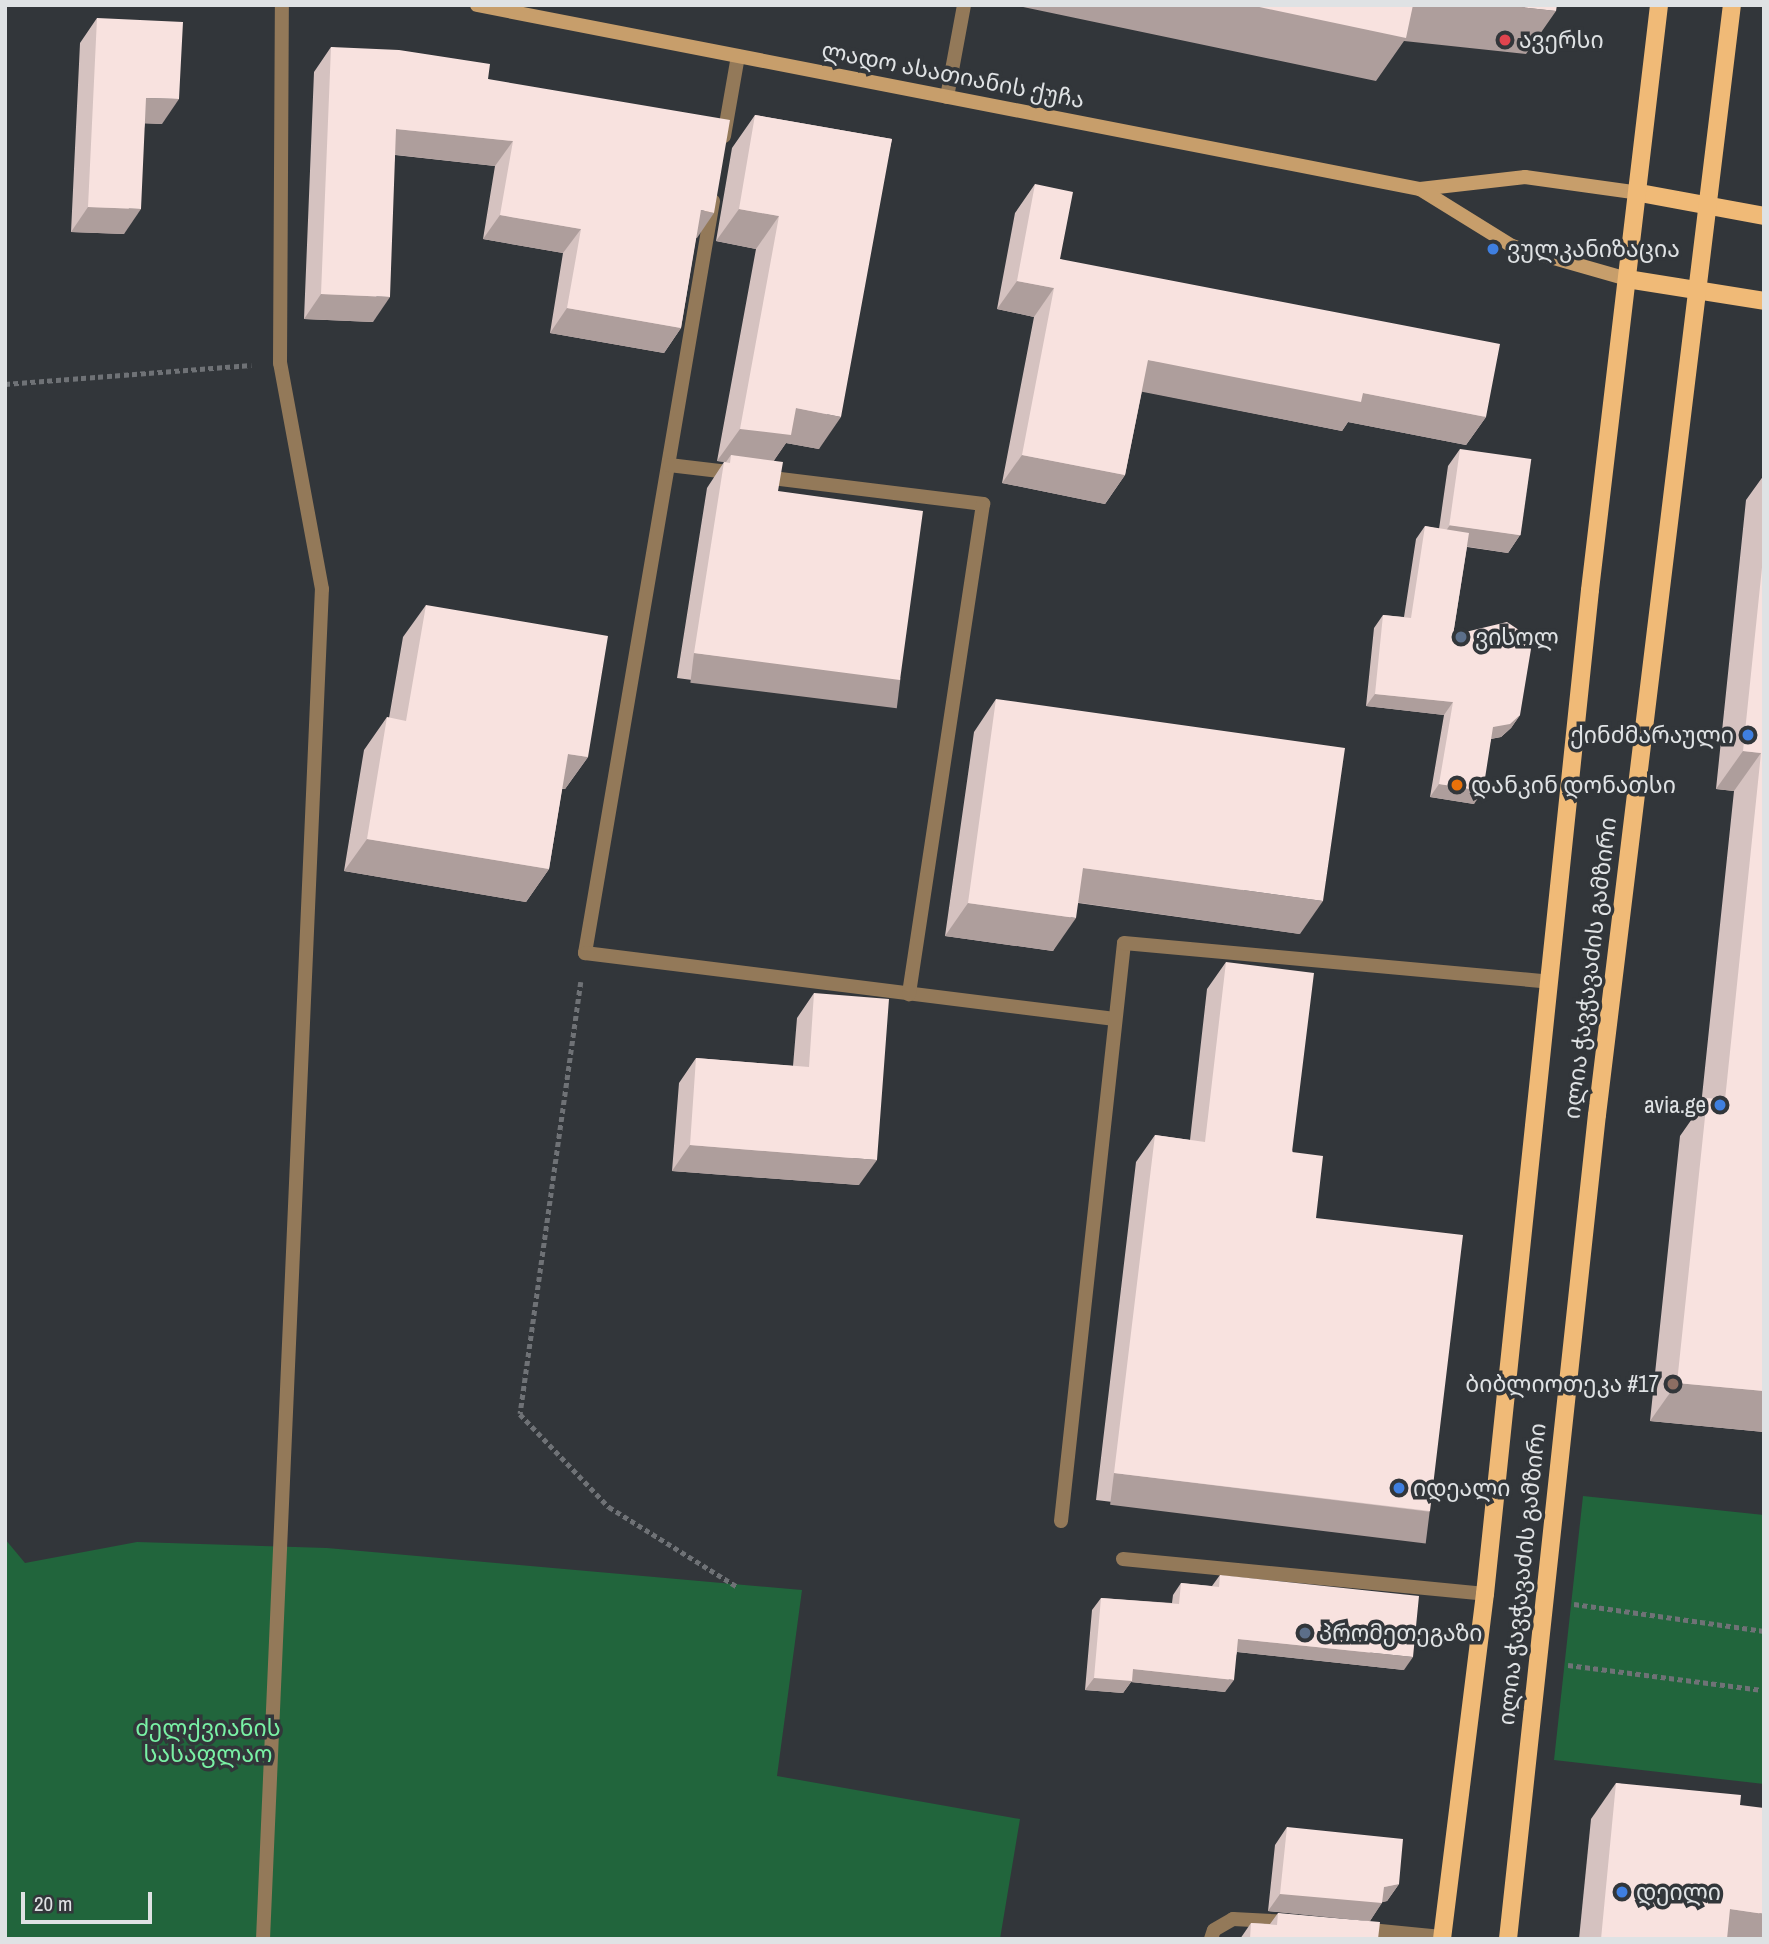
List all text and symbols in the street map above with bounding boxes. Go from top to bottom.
place label: ავერსი [1519,26,1604,54]
marker: ავერსი [1497,32,1513,48]
street label: ლადო ასათიანის ქუჩა [819,36,1087,114]
place label: ვულკანიზაცია [1507,235,1680,263]
marker: ვულკანიზაცია [1485,241,1501,257]
place label: ვისოლ [1475,623,1559,651]
marker: ვისოლ [1453,629,1469,645]
place label: ქინძმარაული [1570,721,1734,749]
marker: ქინძმარაული [1740,727,1756,743]
place label: დანკინ დონათსი [1471,771,1676,799]
marker: დანკინ დონათსი [1449,777,1465,793]
street label: ილია ჭავჭავაძის გამზირი [1558,816,1622,1120]
place label: avia.ge [1644,1091,1706,1119]
marker: avia.ge [1712,1097,1728,1113]
place label: ბიბლიოთეკა #17 [1465,1370,1659,1398]
marker: ბიბლიოთეკა #17 [1665,1376,1681,1392]
street label: ილია ჭავჭავაძის გამზირი [1492,1422,1552,1726]
place label: იდეალი [1413,1474,1510,1502]
marker: იდეალი [1391,1480,1407,1496]
place label: პრომეთეგაზი [1319,1619,1483,1647]
marker: პრომეთეგაზი [1297,1625,1313,1641]
park label: ძელქვიანის სასაფლაო [135,1714,281,1768]
scale bar [24,1878,156,1922]
place label: დეილი [1636,1878,1721,1906]
marker: დეილი [1614,1884,1630,1900]
text: 20 m [34,1889,72,1918]

